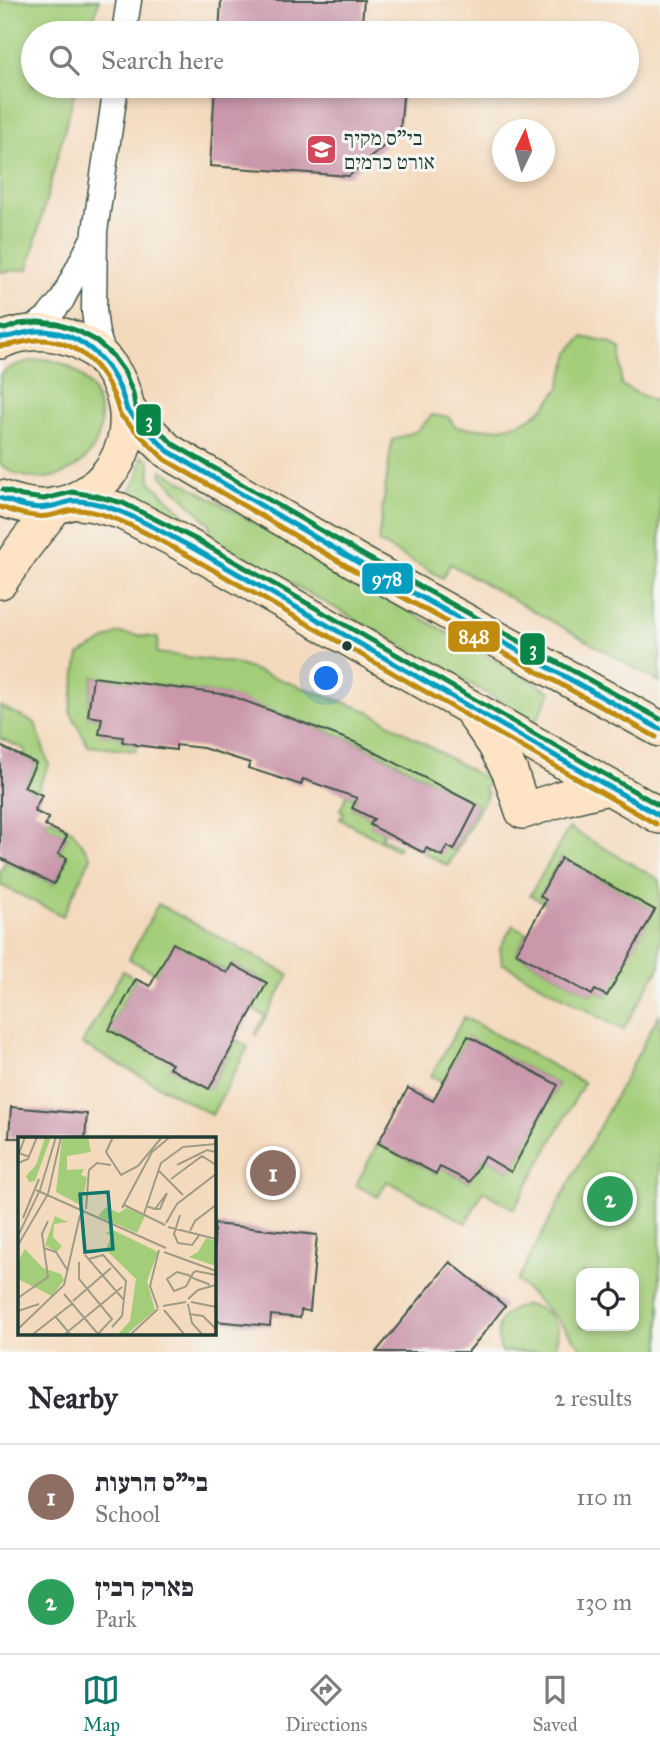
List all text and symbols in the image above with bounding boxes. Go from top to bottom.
search box [21,21,639,98]
icon: search [45,41,83,79]
text: Search here [101,44,224,76]
north arrow [492,119,555,182]
place label: בי"ס מקיף אורט כרמים [344,125,435,175]
school or university icon: בי"ס מקיף אורט כרמים [304,133,338,167]
line badge: 3 [135,403,162,437]
text: 3 [145,409,153,433]
line badge: 978 [361,562,414,595]
text: 978 [372,567,402,591]
line badge: 848 [447,620,501,653]
text: 848 [459,625,489,649]
line badge: 3 [519,632,546,666]
text: 3 [529,637,537,661]
unlabelled marker [340,639,354,653]
your location [309,661,343,695]
inset map [18,1137,215,1334]
pin: 1 [250,1147,296,1199]
pin: 2 [587,1173,633,1225]
map controls [576,1268,639,1331]
button: locate [576,1268,639,1331]
text: Nearby [28,1380,118,1416]
text: 2 results [554,1384,632,1412]
text: בי"ס הרעות [95,1466,208,1498]
text: 1 [46,1483,56,1511]
text: 110 m [576,1483,632,1511]
text: School [95,1500,160,1528]
text: פארק רבין [95,1571,194,1603]
text: 2 [45,1588,57,1616]
text: 130 m [576,1588,632,1616]
text: Park [95,1605,137,1633]
tab: Map [82,1671,120,1736]
tab: Directions [285,1671,367,1736]
tab: Saved [532,1671,578,1736]

